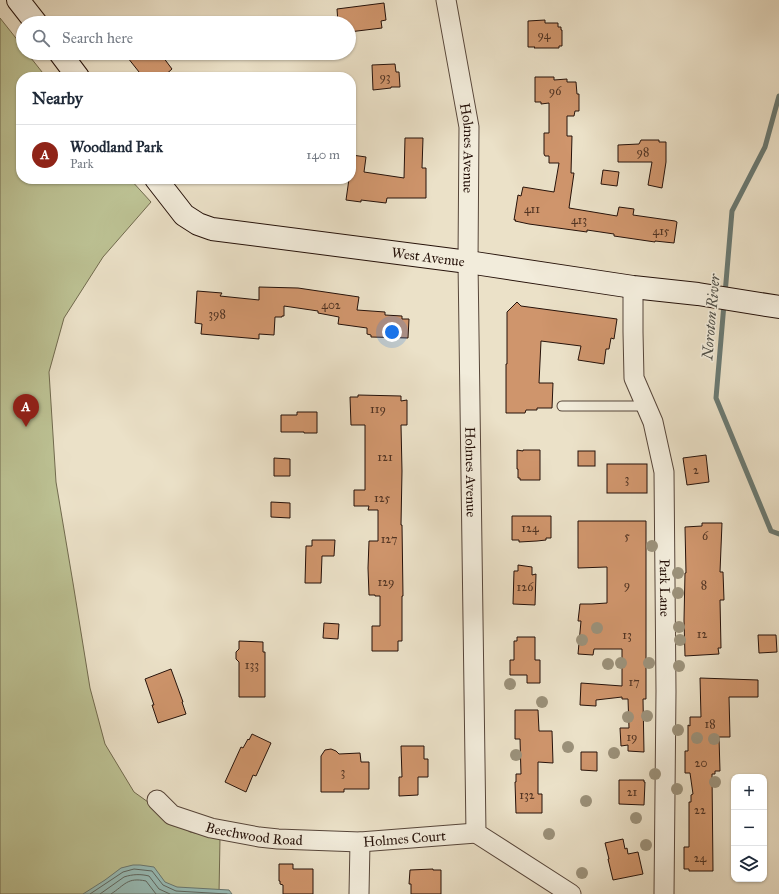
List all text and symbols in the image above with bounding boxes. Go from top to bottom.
search box [16,16,356,60]
icon: search [30,27,52,49]
house number: 94 [537,28,551,42]
text: Search here [62,29,133,47]
house number: 93 [379,70,391,84]
house number: 96 [549,84,562,98]
text: Nearby [32,88,83,109]
street label: Holmes Avenue [456,102,478,193]
text: Woodland Park [70,138,163,156]
house number: 98 [637,145,649,159]
text: A [41,147,49,163]
text: 140 m [306,147,340,163]
text: Park [70,156,94,172]
house number: 411 [524,202,540,216]
house number: 413 [571,213,587,227]
house number: 415 [653,224,670,238]
street label: West Avenue [390,244,466,270]
water label: Noroton River [698,273,724,362]
house number: 402 [321,298,341,312]
house number: 398 [208,307,226,321]
your location [382,322,402,342]
pin: A [13,394,39,427]
house number: 119 [370,402,386,416]
street label: Holmes Avenue [462,426,480,517]
house number: 121 [377,450,393,464]
house number: 2 [693,463,699,477]
house number: 3 [625,472,630,486]
house number: 125 [374,491,390,505]
house number: 124 [521,521,539,535]
house number: 5 [624,529,630,543]
house number: 6 [702,529,709,543]
house number: 127 [381,532,397,546]
street label: Park Lane [656,559,674,617]
house number: 129 [377,575,395,589]
house number: 9 [624,578,630,592]
house number: 8 [701,578,707,592]
house number: 126 [517,580,534,594]
house number: 12 [697,627,707,641]
house number: 13 [622,628,632,642]
house number: 133 [245,658,259,672]
house number: 17 [628,675,640,689]
house number: 18 [704,717,716,731]
house number: 19 [626,730,638,744]
house number: 20 [695,756,707,770]
house number: 3 [341,765,346,779]
map controls [731,774,767,882]
button: + [731,774,767,810]
house number: 21 [627,785,638,799]
house number: 132 [519,788,535,802]
house number: 22 [694,803,706,817]
button: − [731,810,767,846]
street label: Beechwood Road [203,818,303,848]
street label: Holmes Court [363,827,447,850]
button: layers [731,846,767,882]
house number: 24 [694,851,707,865]

